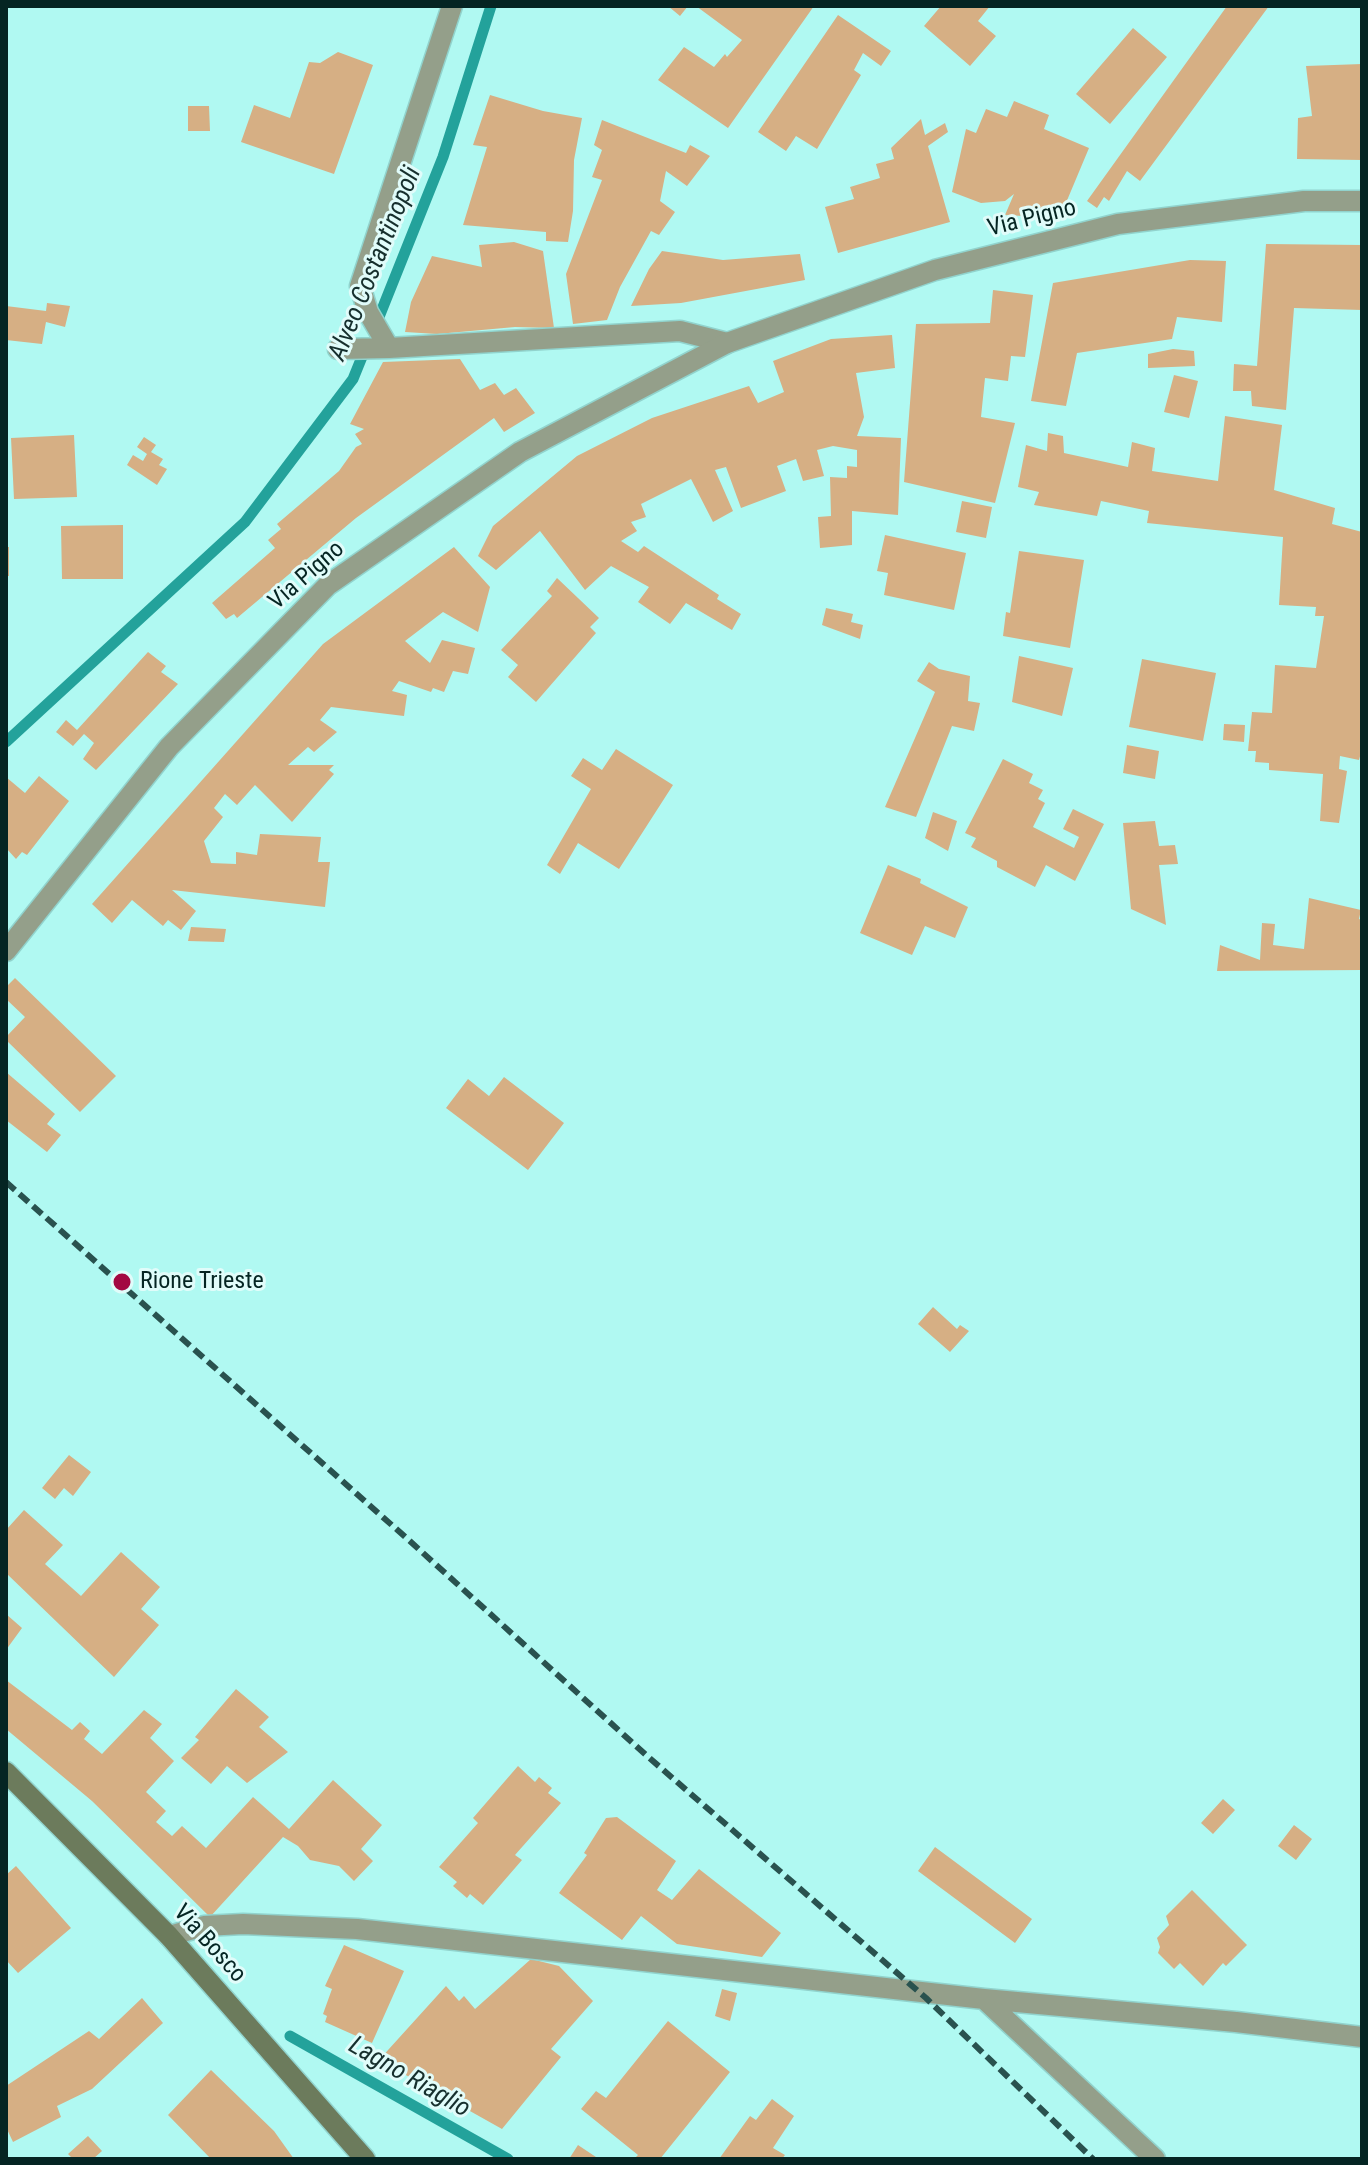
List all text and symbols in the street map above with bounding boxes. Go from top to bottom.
water label: Alveo Costantinopoli [323,162,429,366]
street label: Via Pigno [985,194,1079,244]
street label: Via Pigno [263,536,351,616]
place label: Rione Trieste [140,1268,264,1296]
marker: Rione Trieste [111,1271,133,1293]
street label: Via Bosco [166,1899,252,1989]
water label: Lagno Riaglio [343,2031,475,2125]

